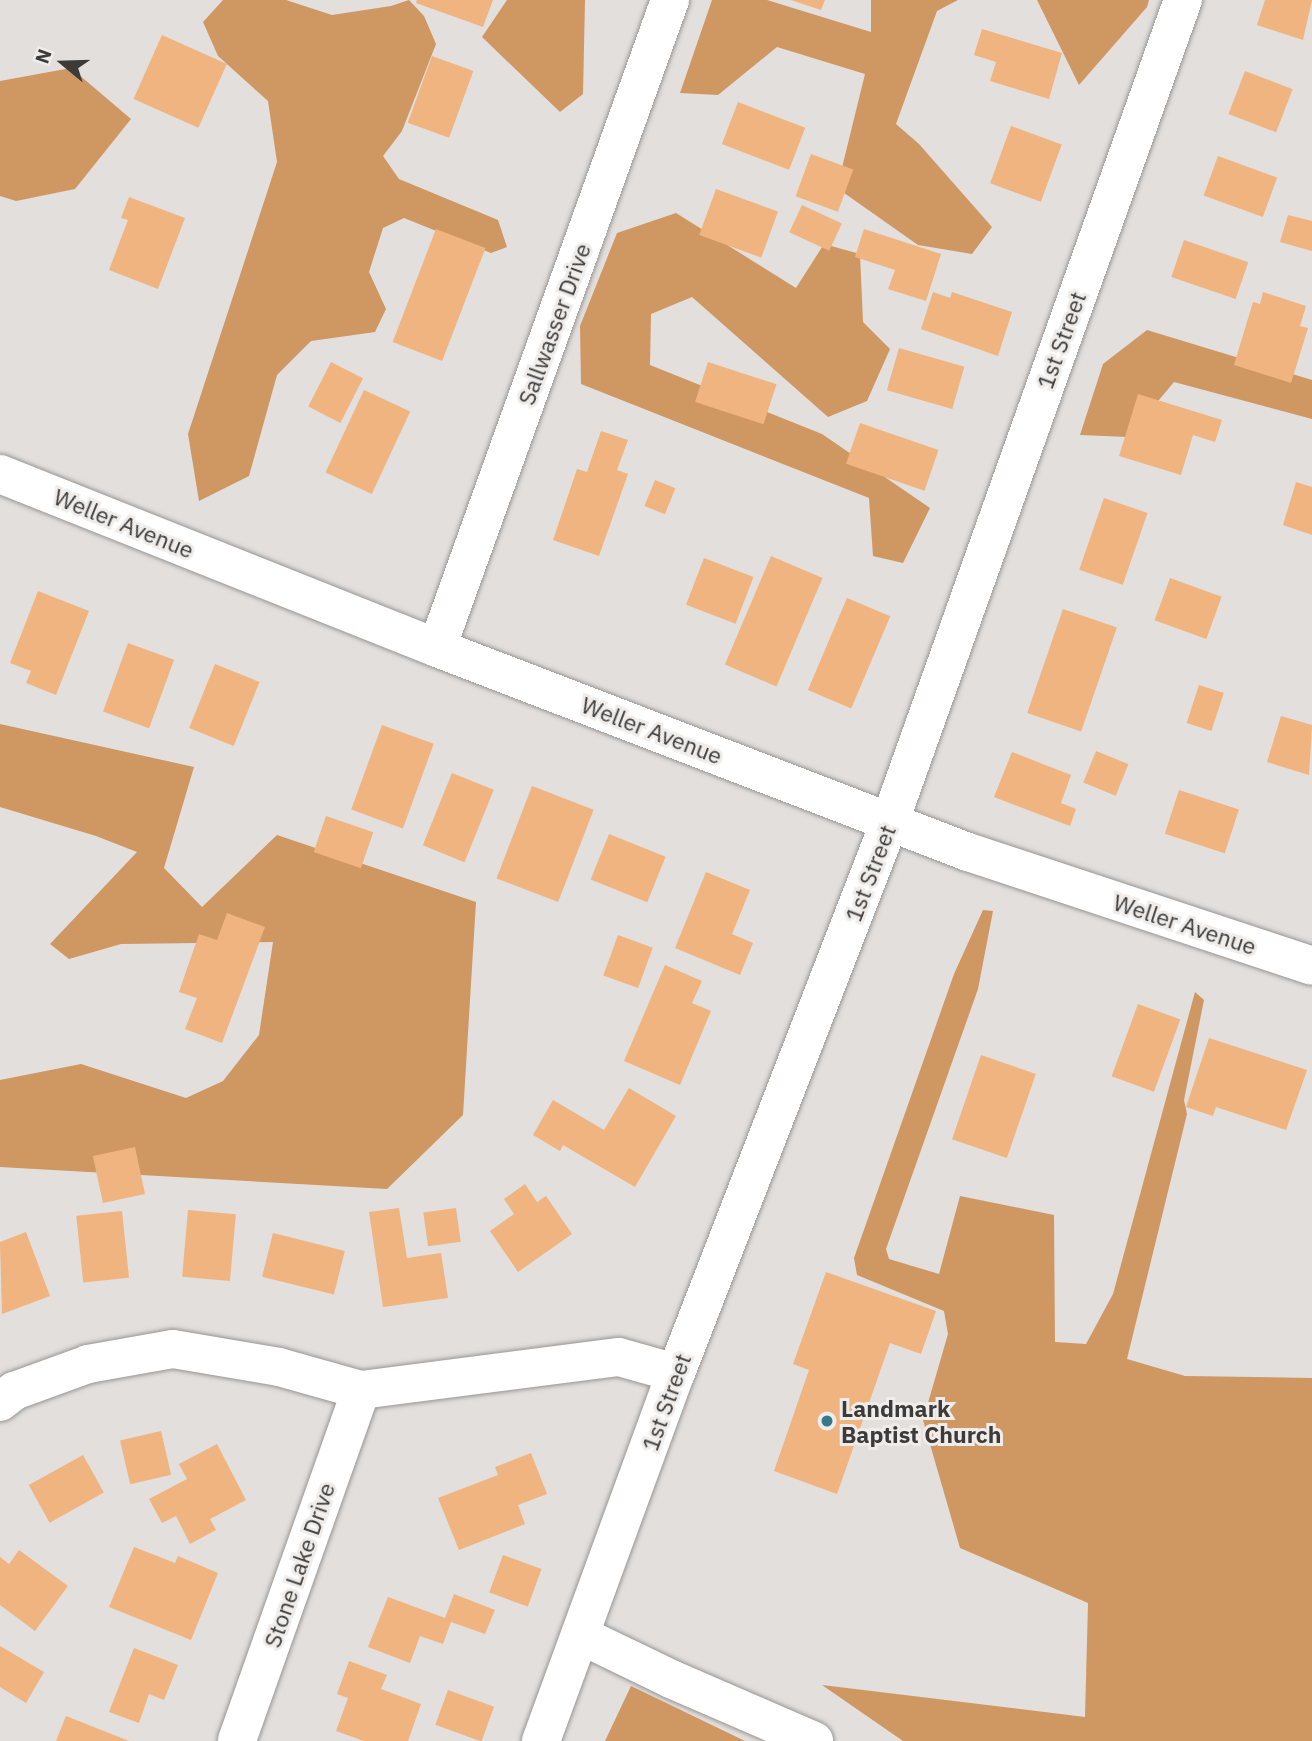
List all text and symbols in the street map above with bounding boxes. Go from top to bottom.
north arrow [28,28,98,98]
text: N [30,46,57,67]
street label: Sallwasser Drive [512,239,596,409]
street label: 1st Street [1031,288,1091,392]
street label: Weller Avenue [50,482,198,564]
street label: Weller Avenue [578,691,726,769]
street label: 1st Street [839,821,901,925]
street label: Weller Avenue [1110,888,1260,960]
street label: 1st Street [636,1350,696,1454]
place label: Landmark Baptist Church [841,1394,1001,1448]
marker: Landmark Baptist Church [819,1413,835,1429]
street label: Stone Lake Drive [258,1479,340,1651]

